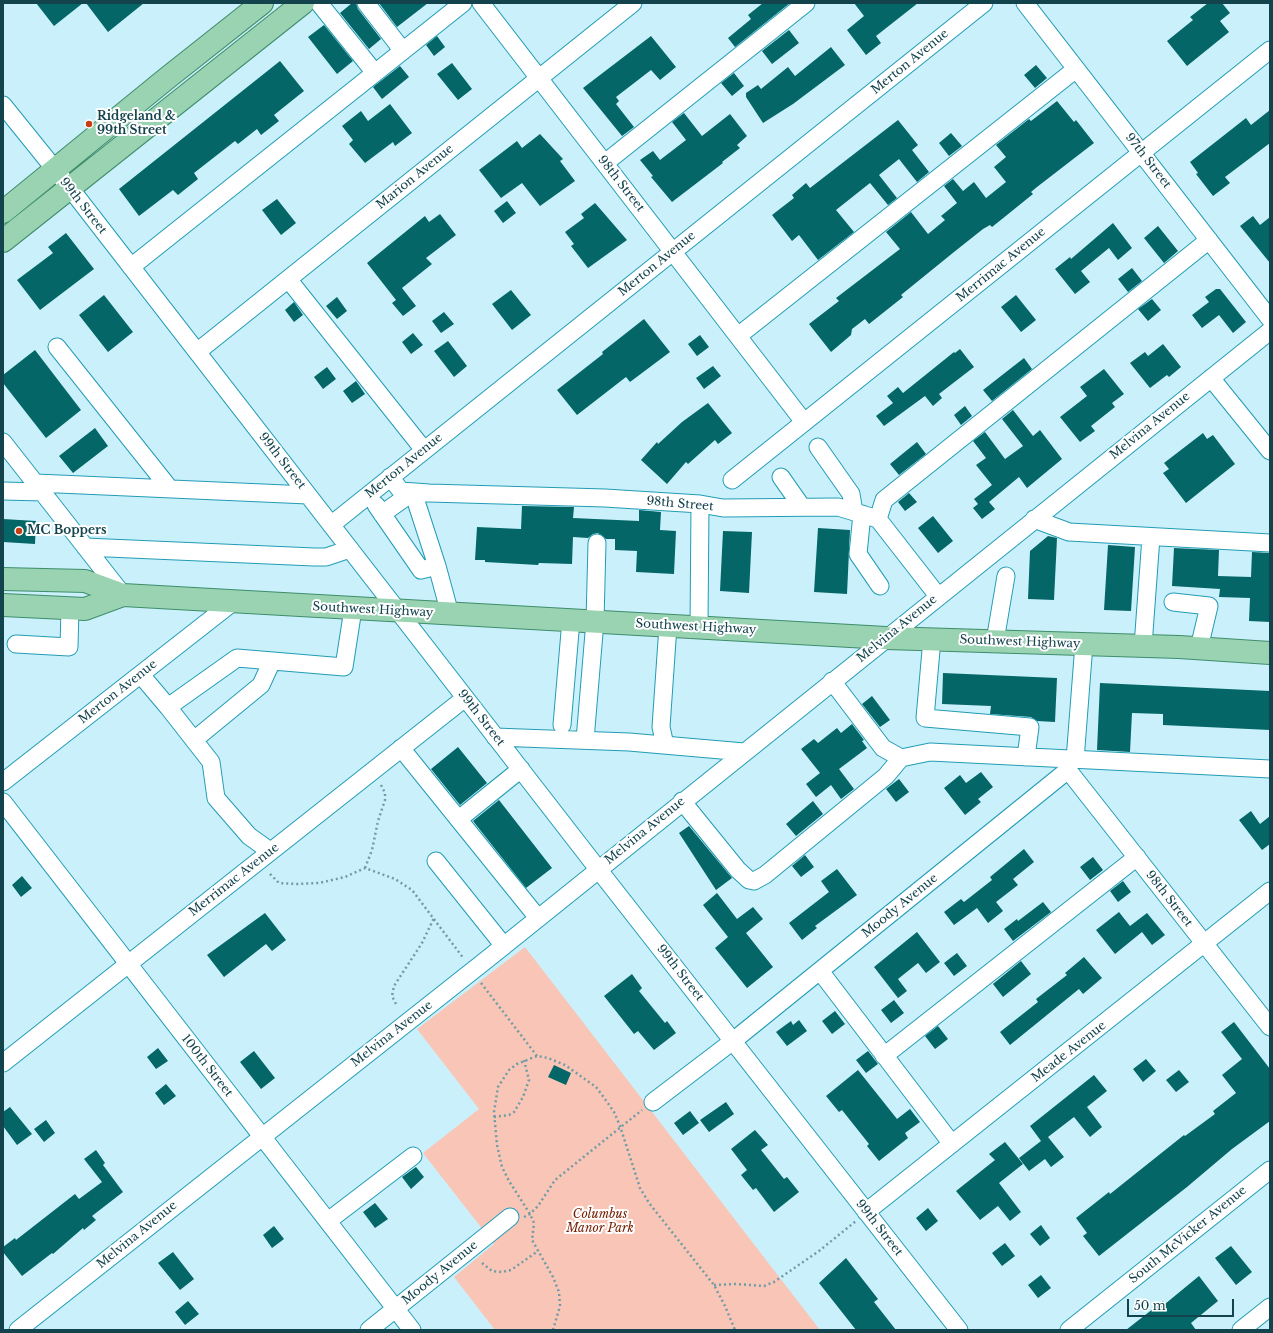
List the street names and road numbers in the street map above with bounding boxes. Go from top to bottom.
street label: Merton Avenue [868,26,952,98]
street label: 97th Street [1122,131,1174,191]
street label: Marion Avenue [374,142,456,212]
street label: 98th Street [595,153,647,215]
street label: 99th Street [56,175,110,237]
street label: Merrimac Avenue [954,225,1048,305]
street label: Merton Avenue [615,228,699,300]
street label: Melvina Avenue [1107,389,1193,463]
street label: 99th Street [255,430,309,492]
street label: Merton Avenue [362,430,446,502]
street label: 98th Street [646,494,714,514]
street label: Melvina Avenue [854,592,940,666]
street label: Southwest Highway [312,600,434,620]
street label: Southwest Highway [635,617,757,637]
street label: Southwest Highway [959,633,1081,651]
street label: Merton Avenue [76,657,160,727]
street label: 99th Street [454,687,508,749]
street label: Melvina Avenue [602,794,688,868]
street label: Merrimac Avenue [186,840,282,920]
street label: 98th Street [1143,868,1195,930]
street label: Moody Avenue [859,871,941,941]
street label: 99th Street [653,942,707,1004]
street label: Melvina Avenue [349,998,435,1070]
street label: Meade Avenue [1029,1018,1109,1086]
street label: 100th Street [178,1032,236,1100]
street label: South McVicker Avenue [1126,1183,1250,1287]
street label: 99th Street [852,1197,906,1259]
street label: Melvina Avenue [94,1198,180,1272]
street label: Moody Avenue [399,1238,481,1308]

